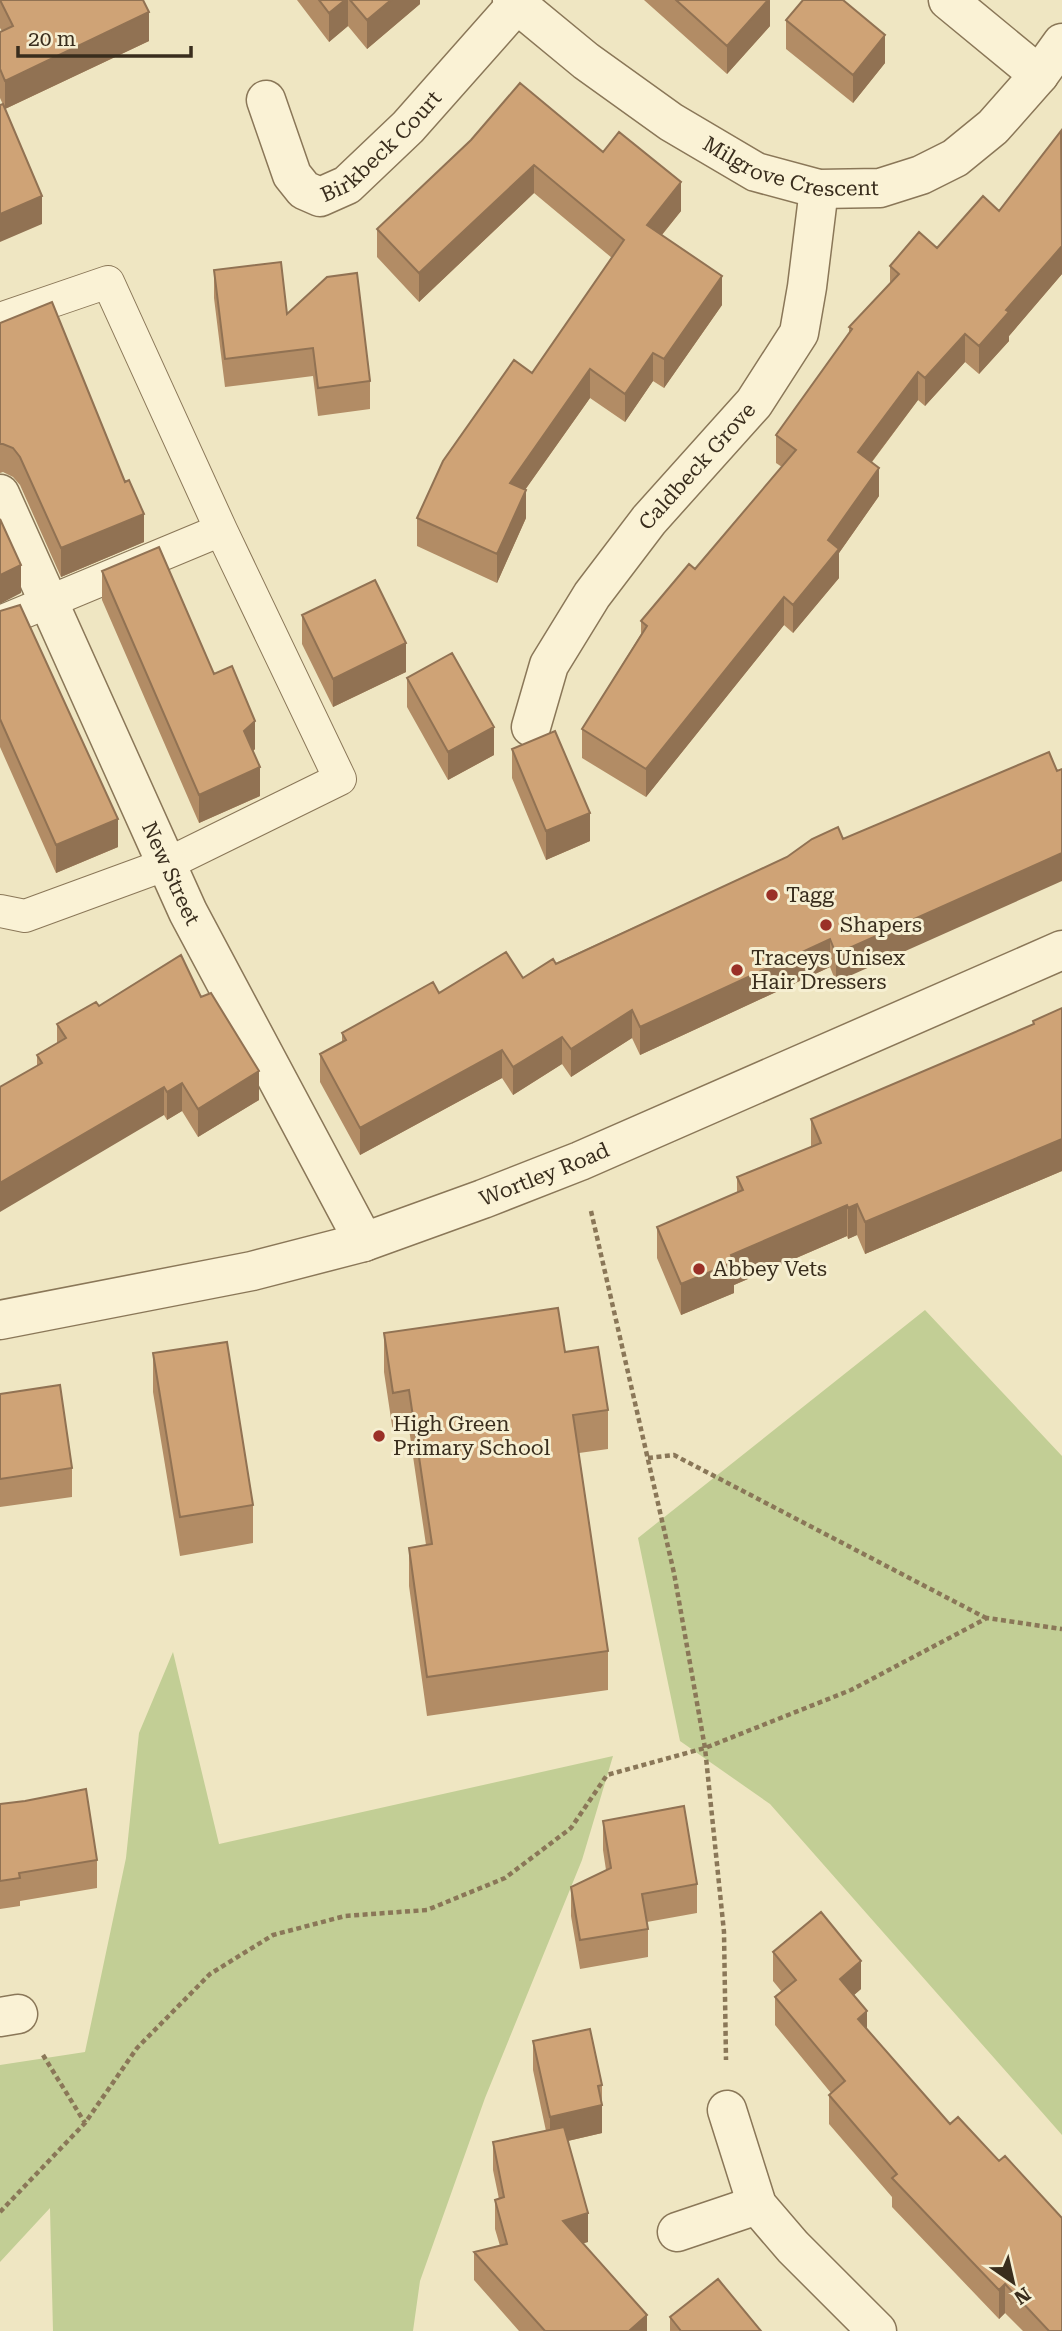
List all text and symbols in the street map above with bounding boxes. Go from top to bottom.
scale bar [18,14,191,58]
text: 20 m [28,27,76,51]
street label: Birkbeck Court [317,86,446,207]
street label: Milgrove Crescent [699,132,879,202]
street label: Caldbeck Grove [634,398,760,535]
street label: New Street [137,818,205,929]
place label: Tagg [786,883,834,907]
marker: Tagg [764,887,780,903]
place label: Shapers [840,913,922,937]
marker: Shapers [818,917,834,933]
place label: Traceys Unisex Hair Dressers [751,946,905,994]
marker: Traceys Unisex Hair Dressers [729,962,745,978]
street label: Wortley Road [476,1138,613,1211]
place label: Abbey Vets [713,1257,827,1281]
marker: Abbey Vets [691,1261,707,1277]
place label: High Green Primary School [393,1412,551,1460]
marker: High Green Primary School [371,1428,387,1444]
north arrow [978,2247,1048,2317]
text: N [1009,2282,1035,2310]

